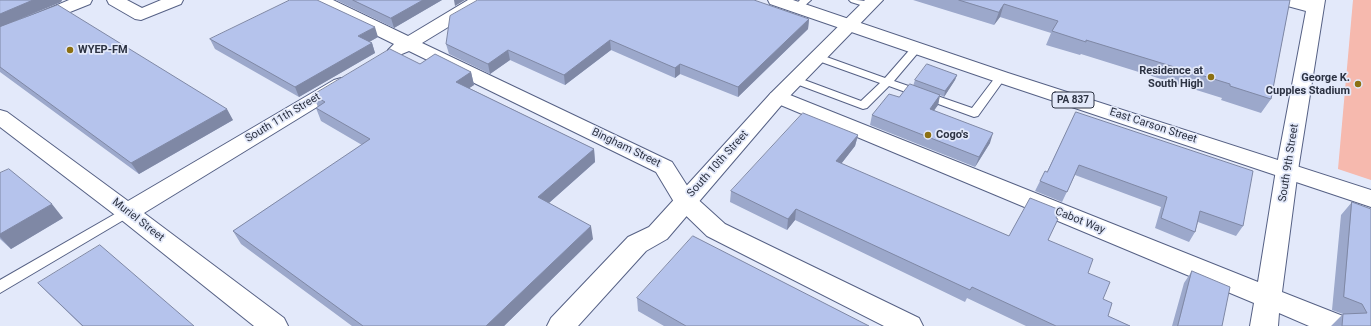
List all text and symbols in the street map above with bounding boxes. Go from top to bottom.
place label: WYEP-FM [78,43,128,57]
marker: WYEP-FM [65,45,75,55]
place label: Residence at South High [1139,64,1203,90]
place label: George K. Cupples Stadium [1266,71,1350,97]
marker: Residence at South High [1206,72,1216,82]
marker: George K. Cupples Stadium [1353,79,1363,89]
street label: South 11th Street [243,90,323,146]
road number: PA 837 [1052,92,1094,108]
street label: East Carson Street [1108,106,1198,146]
street label: South 9th Street [1276,123,1302,203]
street label: Bingham Street [589,126,663,170]
street label: South 10th Street [685,128,751,200]
place label: Cogo's [936,128,968,142]
marker: Cogo's [923,130,933,140]
street label: Muriel Street [109,196,167,244]
street label: Cabot Way [1053,205,1107,237]

